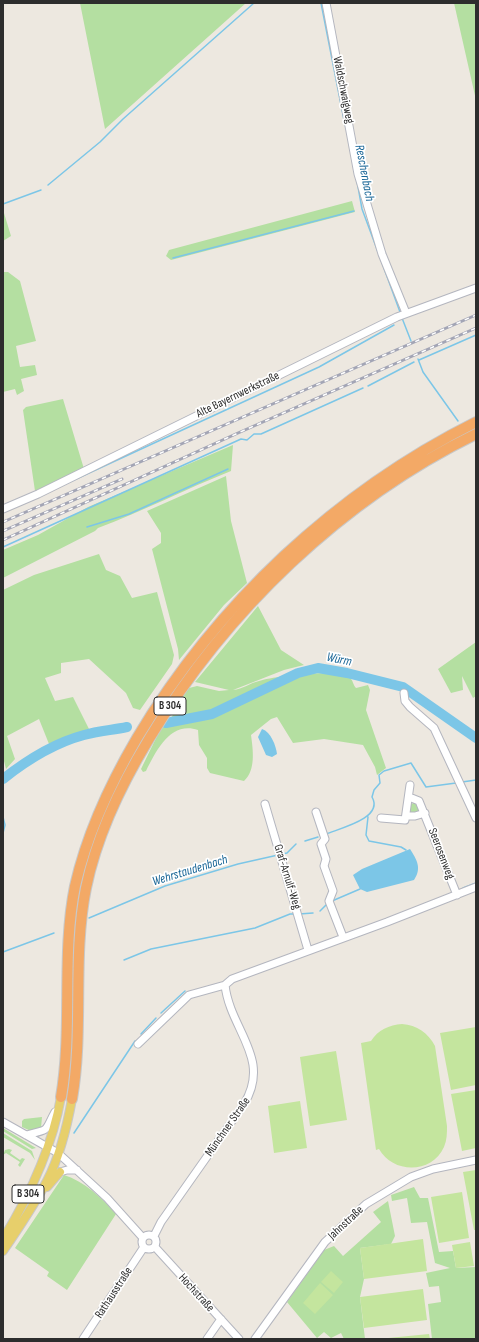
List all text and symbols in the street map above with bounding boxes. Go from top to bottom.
street label: Waldschwaigweg [329,55,357,125]
water label: Reschenbach [351,143,377,203]
street label: Alte Bayernwerkstraße [194,369,282,421]
water label: Würm [325,650,353,670]
road number: B 304 [154,697,186,715]
street label: Seerosenweg [425,826,457,882]
street label: Graf-Arnulf-Weg [270,843,304,911]
water label: Wehrstaudenbach [150,852,230,890]
street label: Münchner Straße [202,1095,254,1159]
road number: B 304 [12,1185,44,1203]
street label: Jahnstraße [325,1203,367,1243]
street label: Rathausstraße [92,1265,136,1321]
street label: Hochstraße [175,1271,217,1315]

